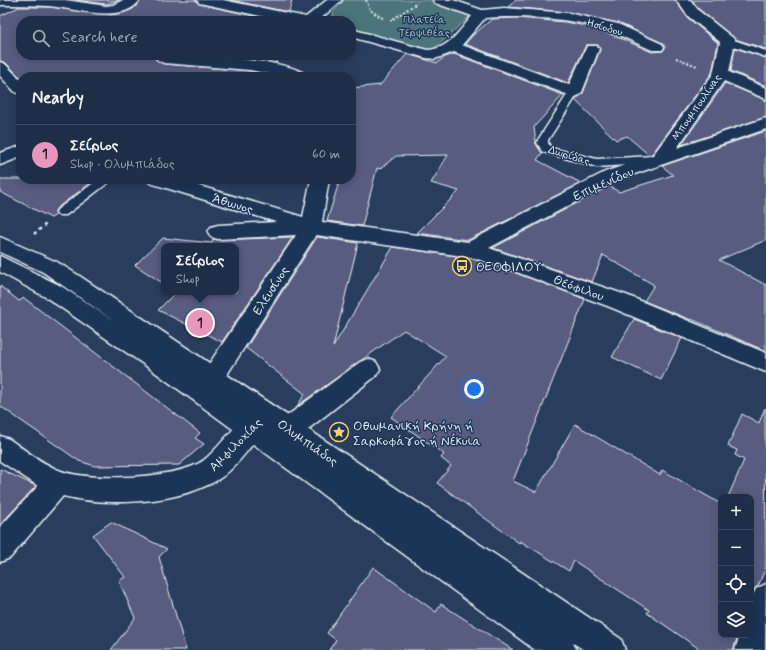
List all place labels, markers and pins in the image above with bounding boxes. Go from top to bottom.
bus stop icon: ΘΕΟΦΙΛΟΥ [451,255,473,277]
place label: ΘΕΟΦΙΛΟΥ [476,259,541,276]
pin: 1 [187,308,213,338]
place label: Οθωμανική Κρήνη ή Σαρκοφάγος ή Νέκυια [353,418,481,450]
place icon: Οθωμανική Κρήνη ή Σαρκοφάγος ή Νέκυια [328,421,350,443]

